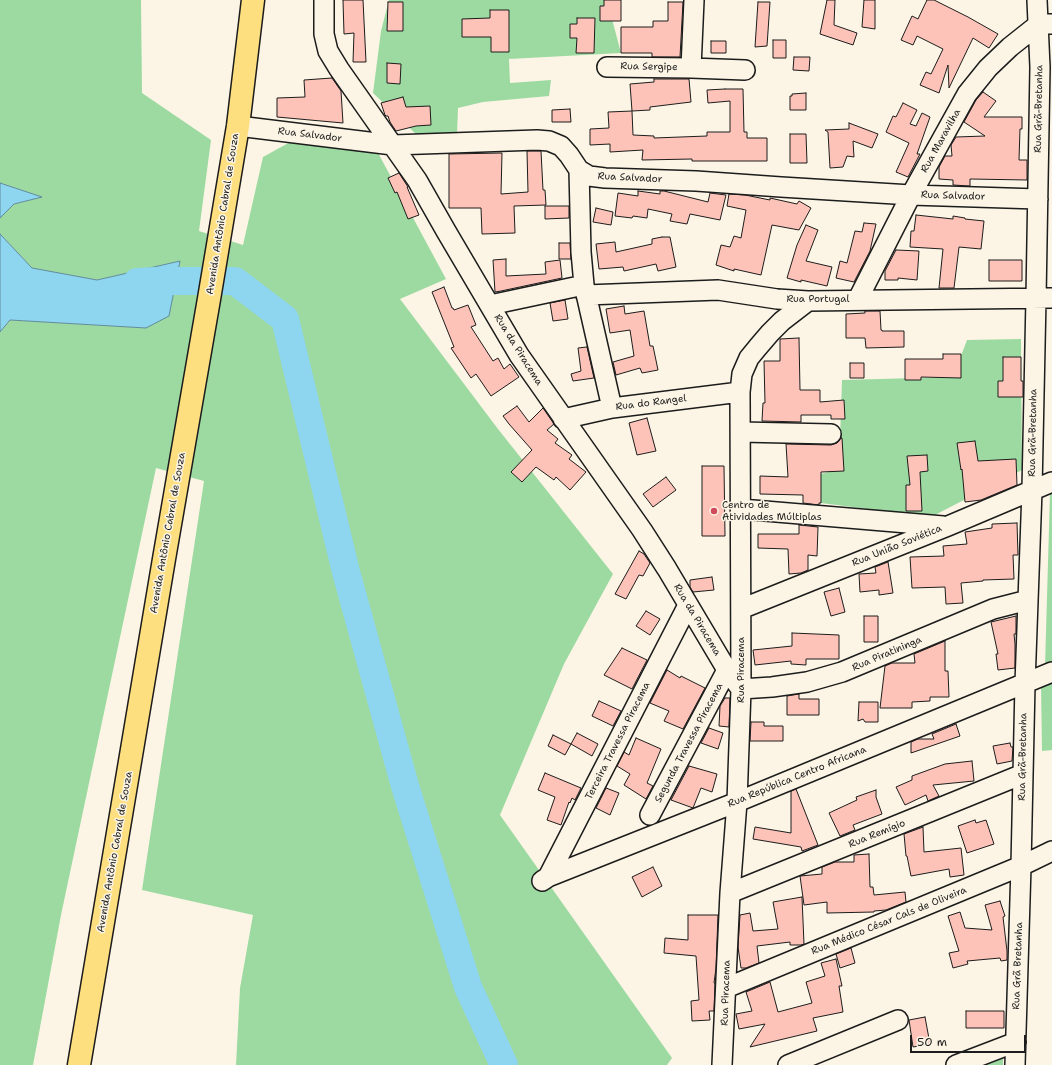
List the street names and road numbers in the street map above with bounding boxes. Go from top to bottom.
street label: Rua Sergipe [620,61,678,73]
street label: Rua Grã-Bretanha [1032,65,1046,153]
street label: Rua Maravilha [919,107,963,175]
street label: Rua Salvador [277,125,343,145]
street label: Avenida Antônio Cabral de Souza [204,133,242,295]
street label: Rua Salvador [597,170,663,186]
street label: Rua Salvador [921,189,985,203]
street label: Rua Portugal [786,293,850,305]
street label: Rua da Piracema [491,312,545,388]
street label: Rua Grã-Bretanha [1026,389,1040,477]
street label: Rua do Rangel [615,393,687,413]
street label: Avenida Antônio Cabral de Souza [148,452,188,614]
street label: Rua União Soviética [850,523,944,569]
street label: Rua da Piracema [671,582,723,658]
street label: Rua Piratininga [850,634,924,674]
street label: Rua Piracema [735,637,747,703]
street label: Terceira Travessa Piracema [583,680,653,802]
street label: Segunda Travessa Piracema [652,681,726,805]
street label: Rua Grã-Bretanha [1016,713,1030,801]
street label: Rua República Centro Africana [726,744,868,810]
street label: Avenida Antônio Cabral de Souza [95,771,135,933]
street label: Rua Remígio [847,817,907,851]
street label: Rua Médico César Cals de Oliveira [810,884,968,958]
street label: Rua Grã Bretanha [1010,922,1026,1010]
street label: Rua Piracema [719,960,733,1026]

